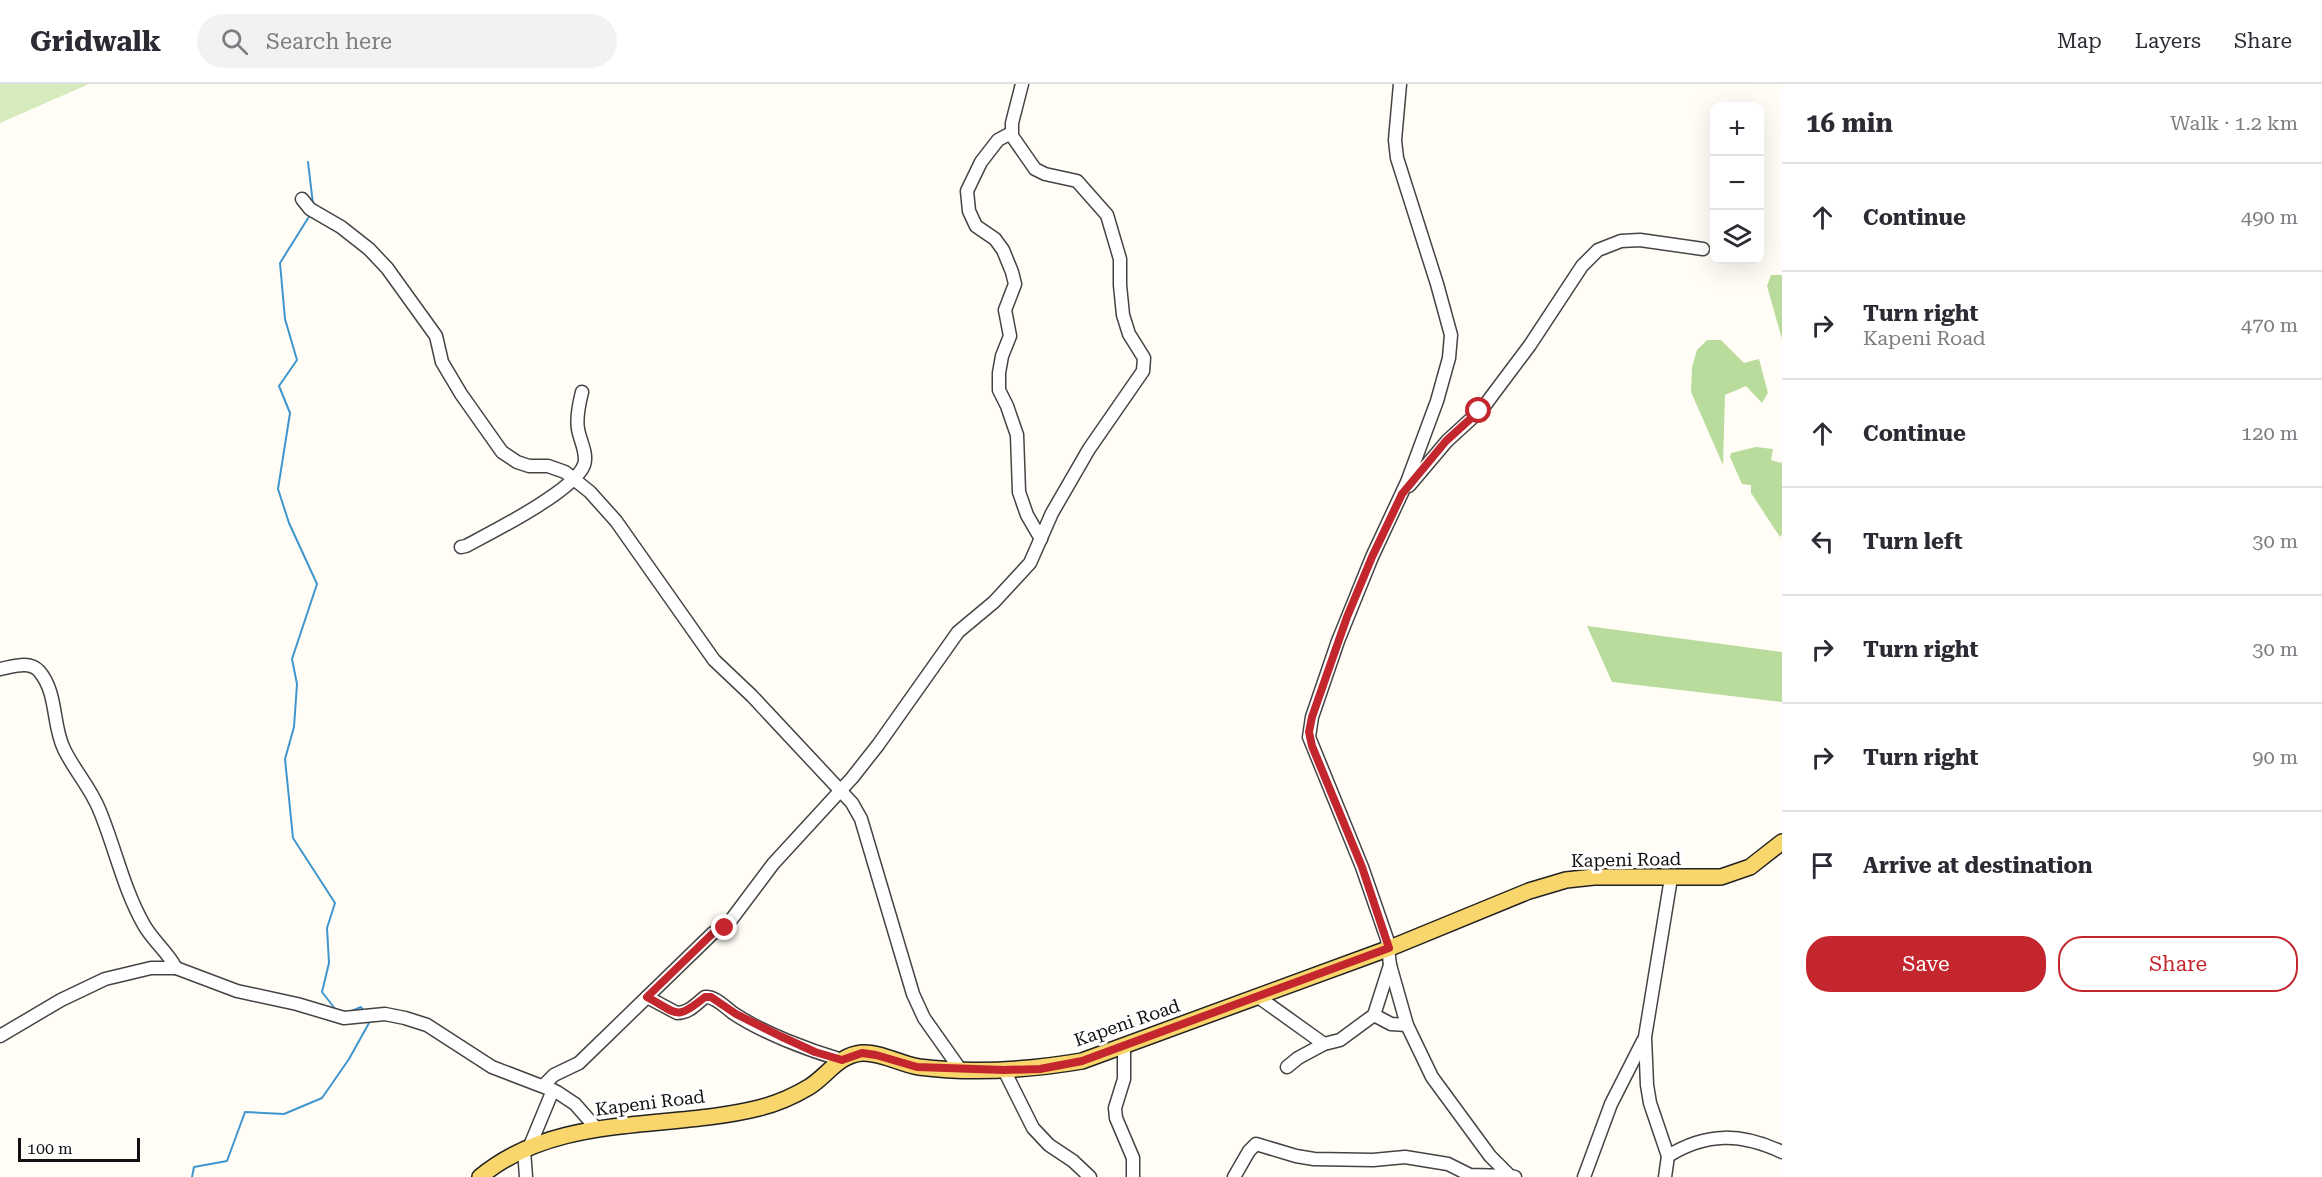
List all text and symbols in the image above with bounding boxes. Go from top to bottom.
search box [197,14,617,68]
text: Gridwalk [30,25,161,58]
icon: search [218,25,251,58]
text: Search here [266,29,392,54]
text: Map [2057,29,2102,53]
text: Layers [2135,29,2201,53]
text: Share [2234,29,2292,53]
map controls [1710,102,1764,264]
button: + [1710,102,1764,156]
text: 16 min [1806,108,1893,138]
text: Walk · 1.2 km [2170,111,2298,135]
button: − [1710,156,1764,210]
icon: ahead [1806,201,1839,234]
text: Continue [1863,205,1966,230]
text: 490 m [2241,205,2298,229]
button: layers [1710,210,1764,264]
text: Turn right [1863,301,1978,326]
icon: right [1806,309,1839,342]
text: 470 m [2241,313,2298,337]
text: Kapeni Road [1863,326,1986,350]
route start [1465,397,1491,423]
icon: ahead [1806,417,1839,450]
text: Continue [1863,421,1966,446]
text: 120 m [2241,421,2298,445]
icon: left [1806,525,1839,558]
text: Turn left [1863,529,1963,554]
text: 30 m [2252,529,2298,553]
icon: right [1806,633,1839,666]
text: Turn right [1863,637,1978,662]
text: 30 m [2252,637,2298,661]
icon: right [1806,741,1839,774]
text: Turn right [1863,745,1978,770]
text: 90 m [2252,745,2298,769]
street label: Kapeni Road [1571,848,1682,871]
icon: arrive [1806,849,1839,882]
text: Arrive at destination [1863,853,2092,878]
route end [711,914,737,940]
button: Save [1806,936,2046,992]
button: Share [2058,936,2298,992]
street label: Kapeni Road [1071,994,1183,1050]
street label: Kapeni Road [594,1085,706,1120]
scale bar [18,1135,140,1162]
text: 100 m [27,1139,73,1158]

